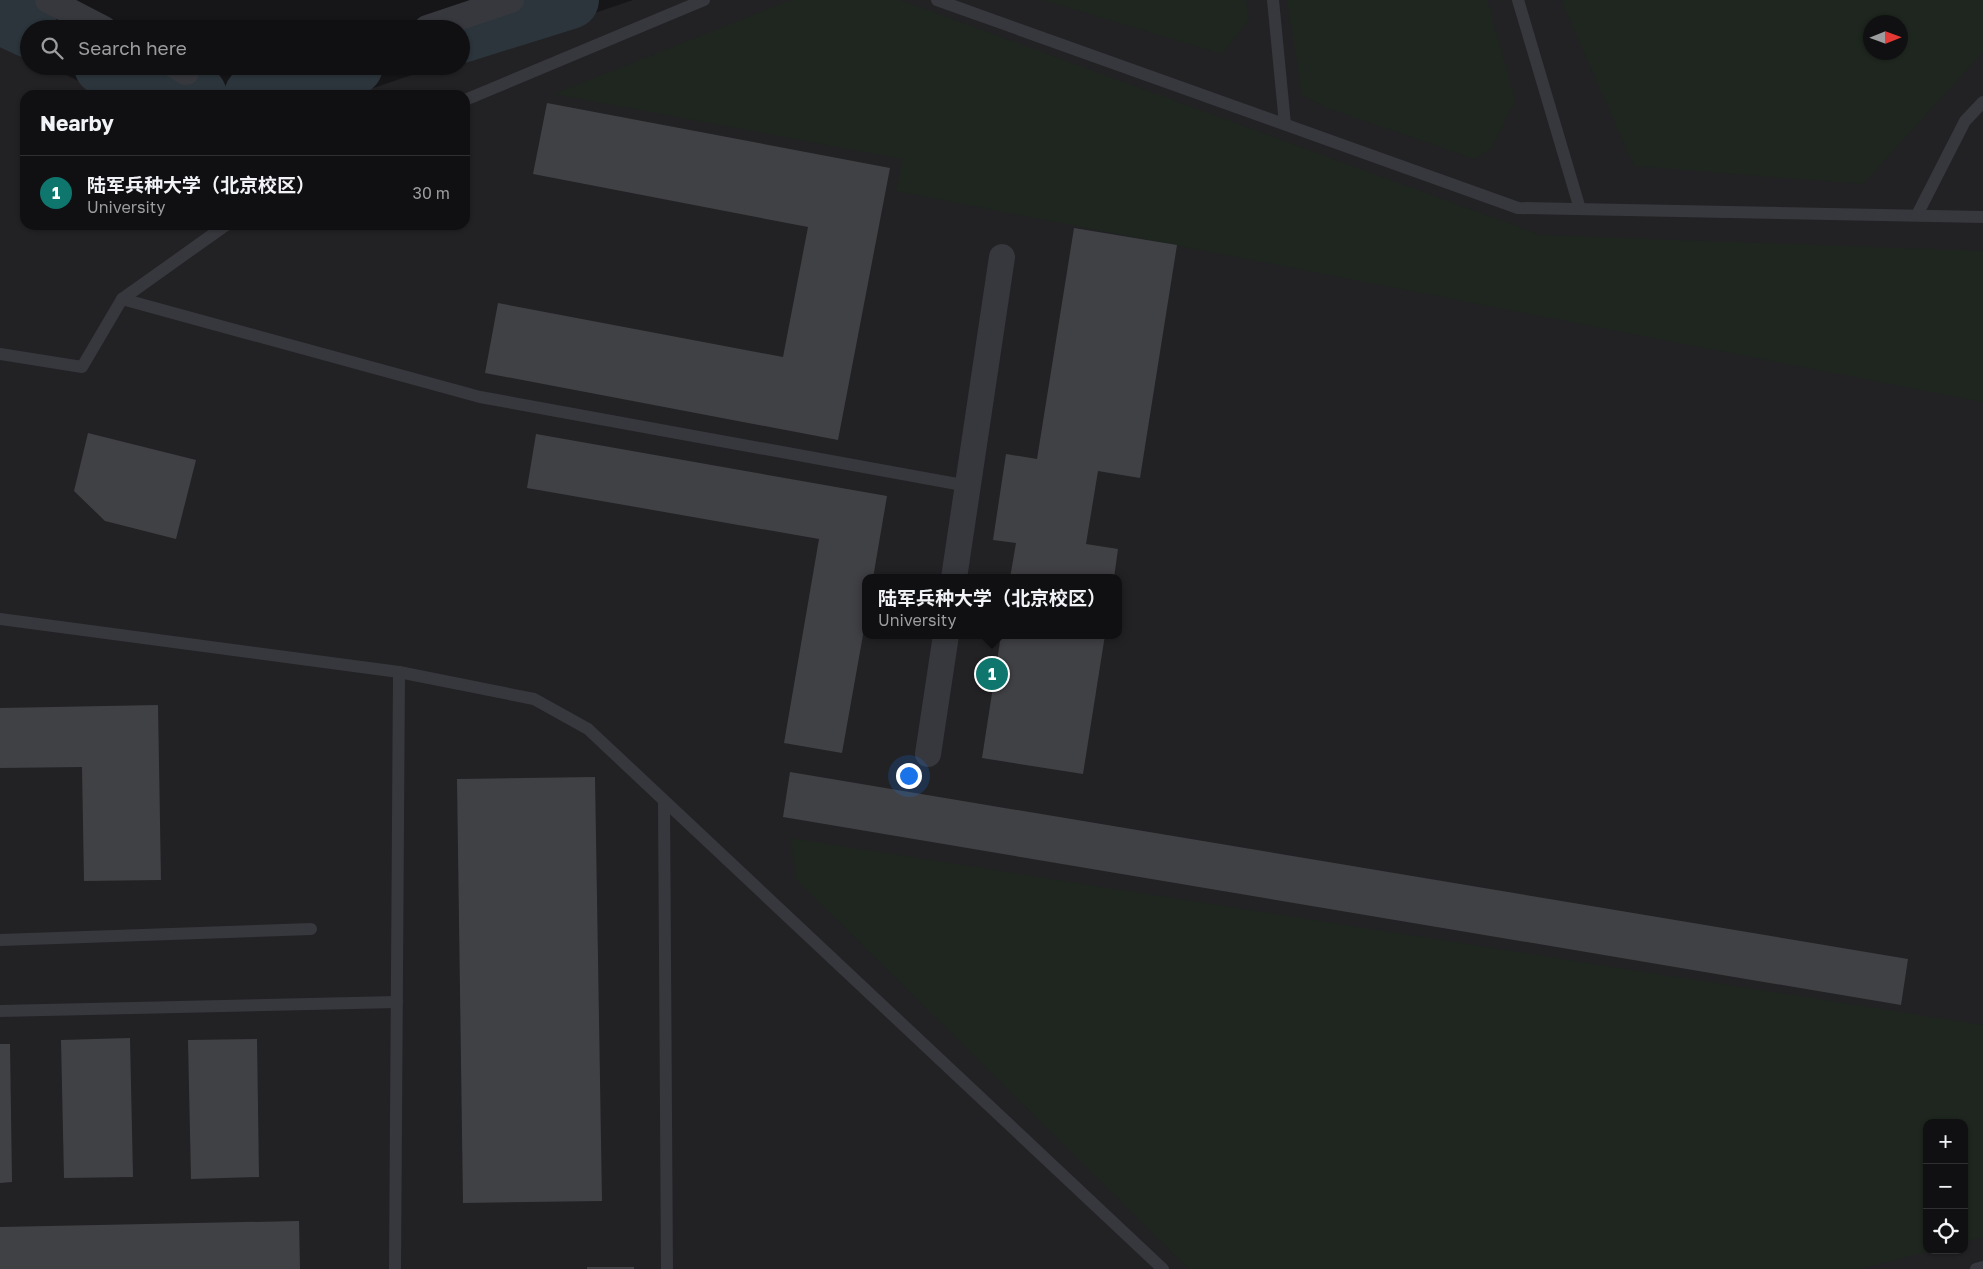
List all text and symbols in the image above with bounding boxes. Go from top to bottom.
north arrow [1863,15,1908,60]
search box [20,20,470,75]
icon: search [38,34,66,62]
text: Search here [78,36,187,59]
text: Nearby [40,110,114,136]
text: 陆军兵种大学（北京校区） [87,173,315,196]
text: 1 [52,183,60,203]
text: 30 m [413,183,450,203]
text: University [87,197,165,217]
popup [862,574,1122,639]
text: 陆军兵种大学（北京校区） [878,586,1106,609]
text: University [878,610,956,630]
pin: 1 [976,655,1008,693]
your location [896,763,922,789]
map controls [1923,1119,1968,1254]
button: + [1923,1119,1968,1164]
button: − [1923,1164,1968,1209]
button: locate [1923,1209,1968,1254]

